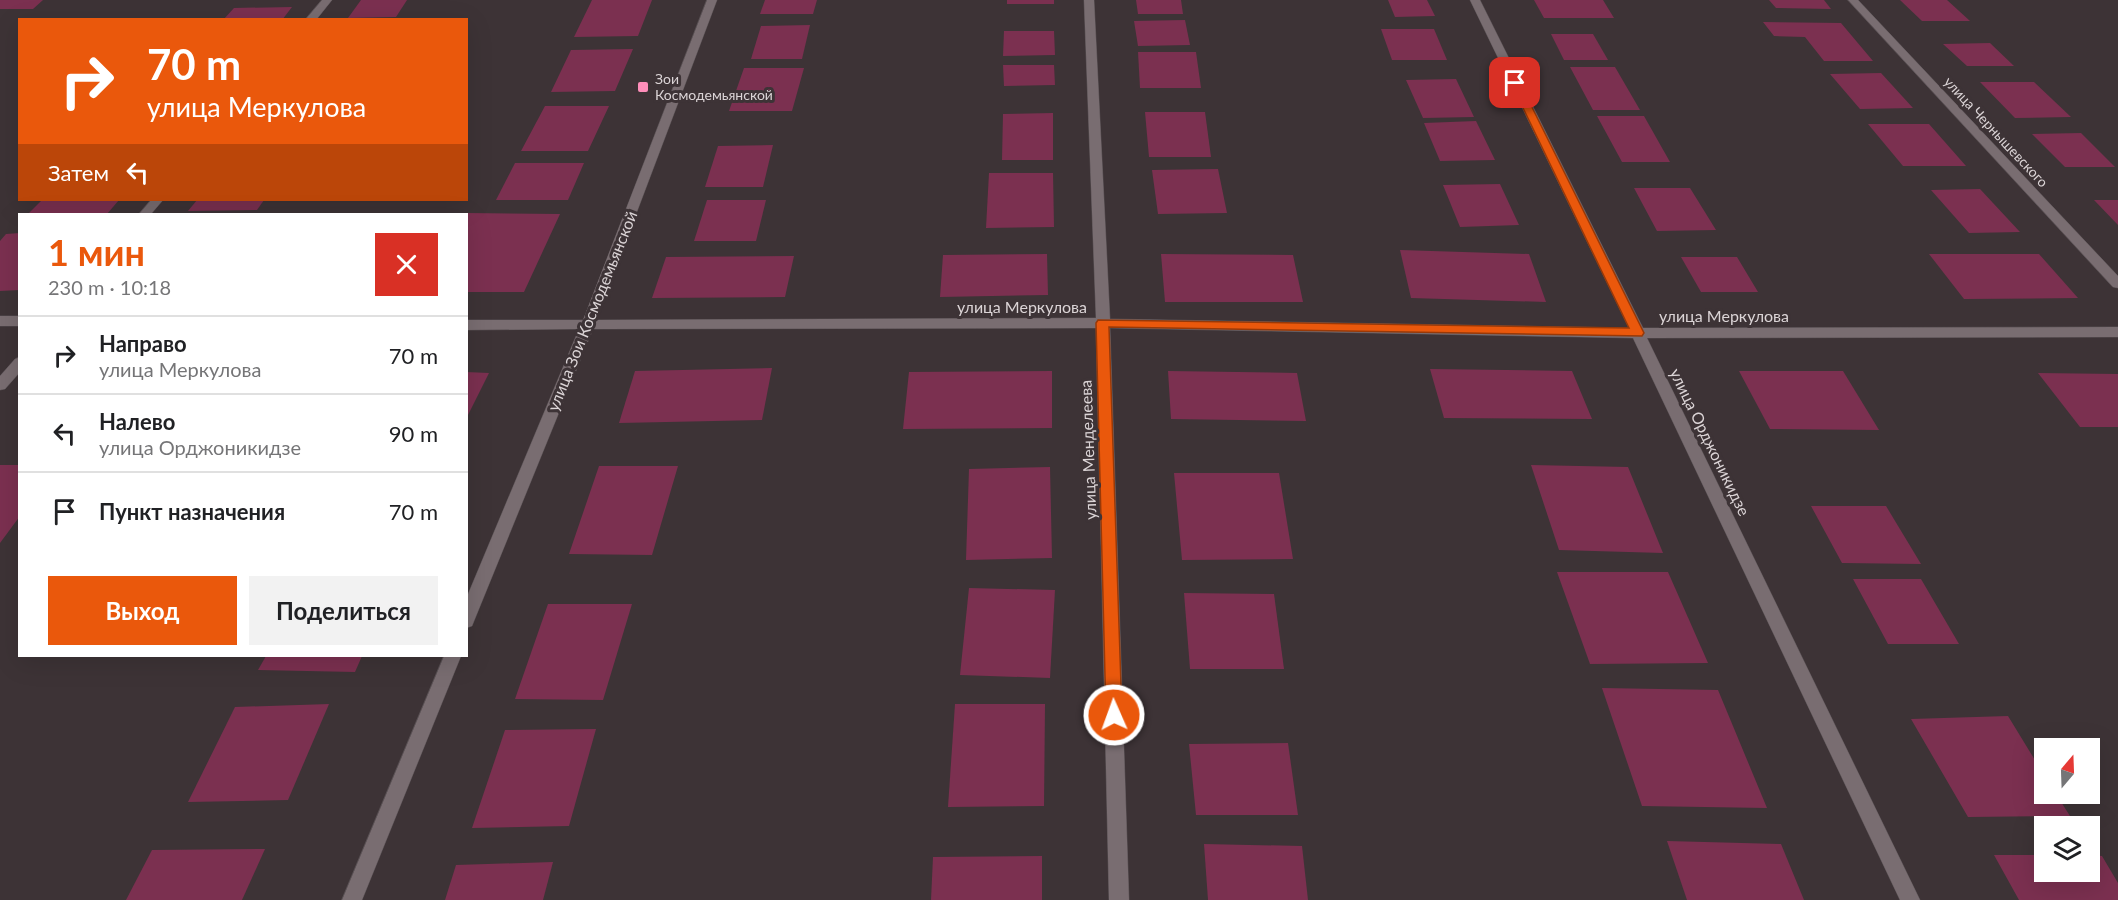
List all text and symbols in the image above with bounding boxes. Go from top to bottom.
text: 70 m [147,39,241,89]
icon: right [48,42,126,120]
pin [1489,57,1540,108]
icon: arrive [1498,66,1531,99]
place label: Зои Космодемьянской [655,70,773,103]
street label: улица Чернышевского [1941,73,2052,190]
marker: Зои Космодемьянской [636,80,650,94]
text: улица Меркулова [147,90,366,123]
icon: left [121,156,154,189]
text: Затем [48,159,109,186]
street label: улица Зои Космодемьянской [543,208,640,414]
text: 1 мин [48,230,145,274]
button: close [375,233,438,296]
text: 230 m · 10:18 [48,275,171,299]
street label: улица Меркулова [957,297,1087,316]
street label: улица Меркулова [1659,306,1789,325]
text: Направо [99,330,187,357]
icon: right [48,339,81,372]
text: 70 m [389,342,438,369]
text: улица Меркулова [99,357,261,381]
street label: улица Орджоникидзе [1666,365,1754,519]
street label: улица Менделеева [1076,380,1099,520]
text: Налево [99,408,175,435]
icon: left [48,417,81,450]
text: 90 m [389,420,438,447]
text: улица Орджоникидзе [99,435,301,459]
icon: arrive [48,495,81,528]
text: Пункт назначения [99,498,285,525]
text: 70 m [389,498,438,525]
button: Выход [48,576,237,645]
button: Поделиться [249,576,438,645]
position arrow [1082,683,1146,747]
north arrow [2034,738,2100,804]
map controls [2034,738,2100,882]
button: layers [2034,816,2100,882]

